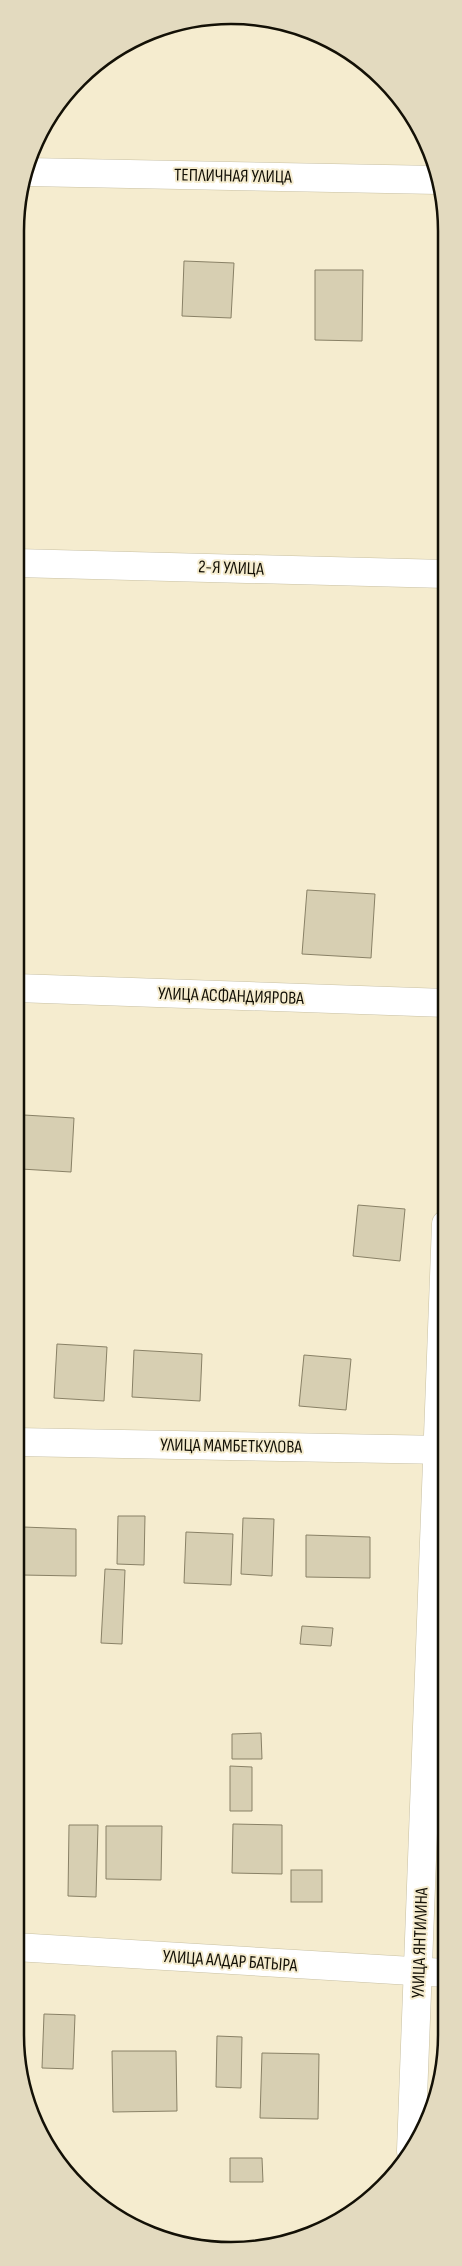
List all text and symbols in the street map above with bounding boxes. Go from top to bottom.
street label: ТЕПЛИЧНАЯ УЛИЦА [174,164,292,188]
street label: 2-Я УЛИЦА [198,556,265,580]
street label: УЛИЦА АСФАНДИЯРОВА [158,983,305,1009]
street label: УЛИЦА МАМБЕТКУЛОВА [160,1434,302,1458]
street label: УЛИЦА ЯНТИЛИНА [408,1887,432,1999]
street label: УЛИЦА АЛДАР БАТЫРА [162,1946,298,1976]

